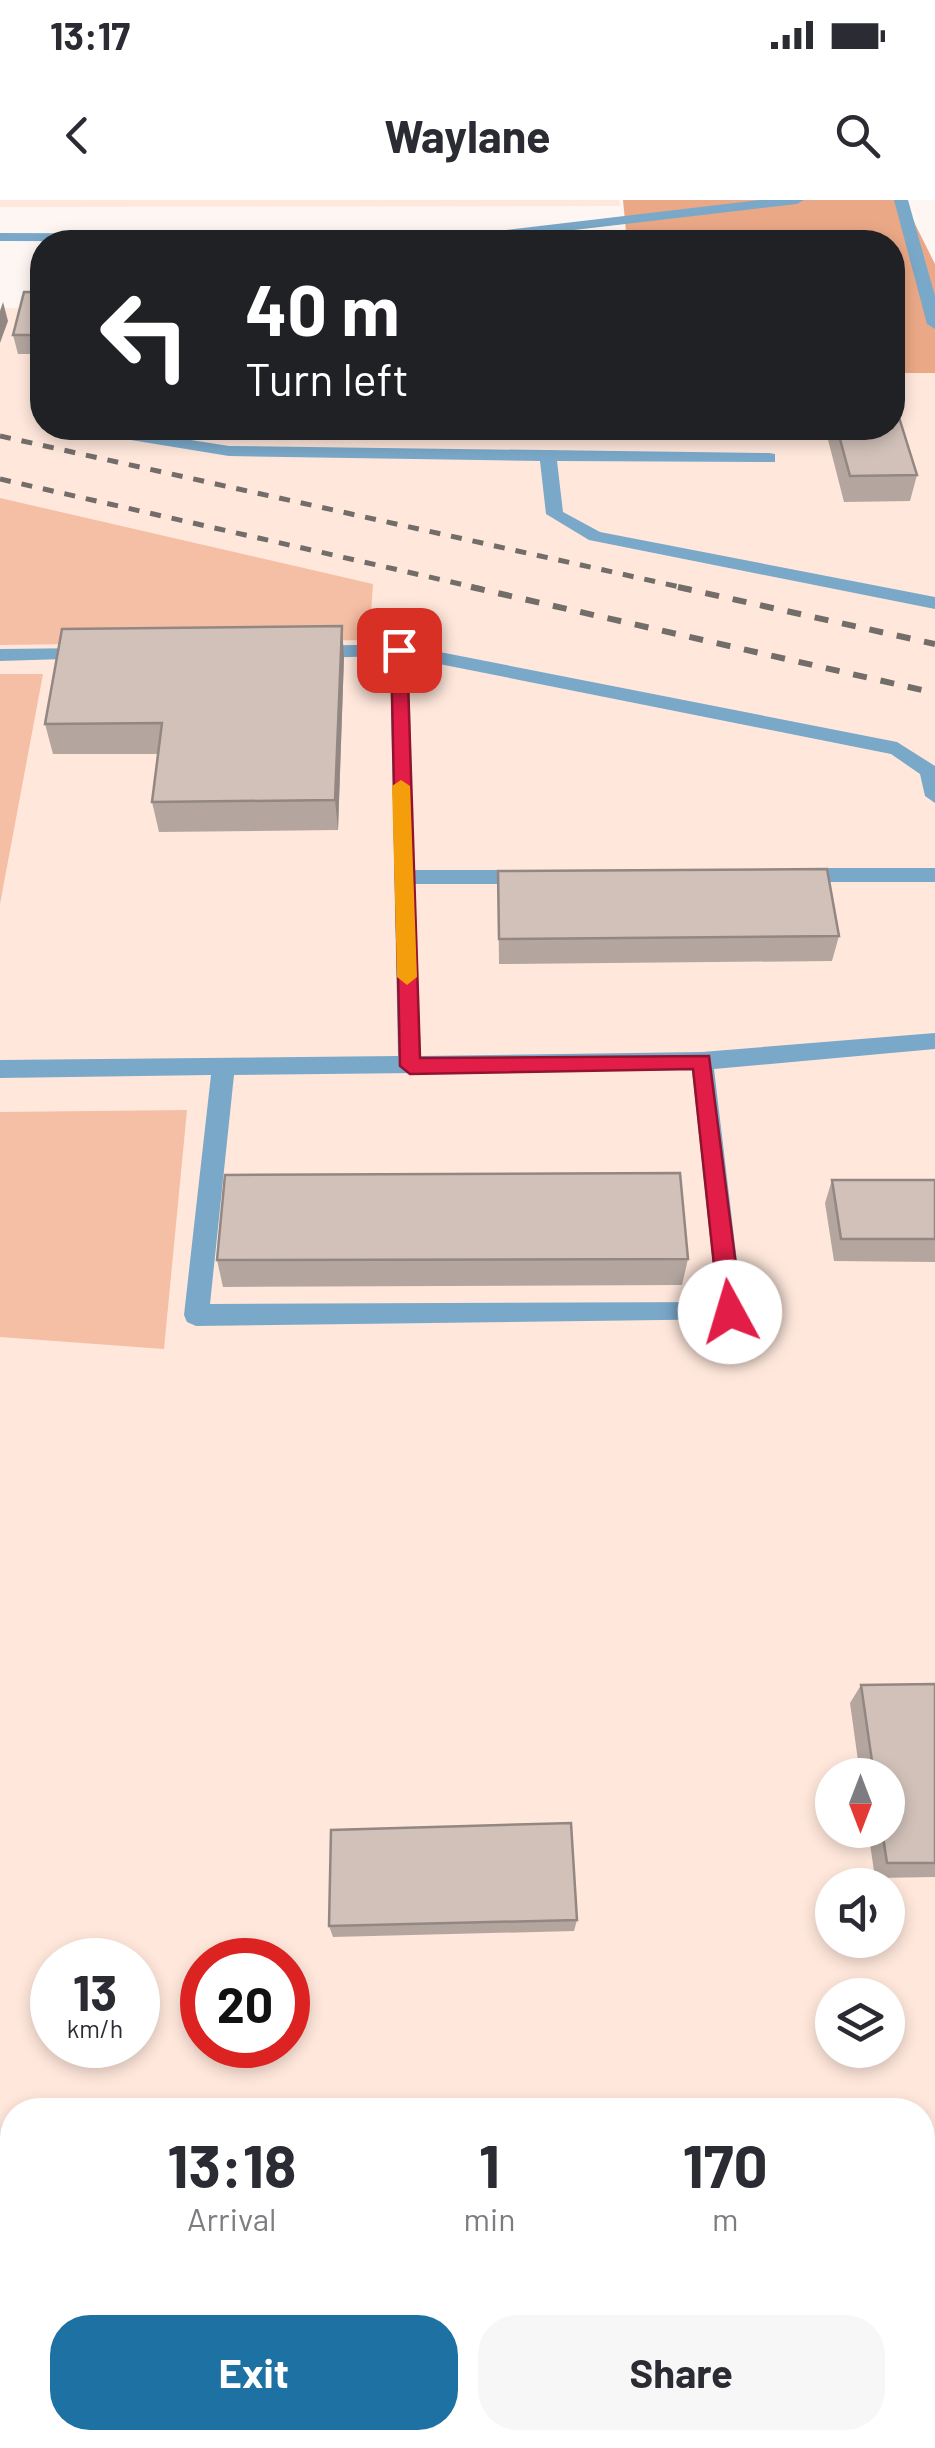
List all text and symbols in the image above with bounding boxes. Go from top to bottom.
text: 13:17 [50,12,130,58]
icon: back [50,108,105,163]
text: Waylane [384,108,551,162]
icon: search [830,108,885,163]
text: 40 m [245,266,400,350]
icon: left [80,270,210,400]
text: Turn left [245,351,409,405]
pin [357,608,442,693]
icon: arrive [372,623,427,678]
position arrow [678,1260,782,1364]
north arrow [815,1758,905,1848]
map controls [815,1758,905,2068]
button: sound [815,1868,905,1958]
speed limit sign: 20 [180,1938,310,2068]
text: 13 [73,1961,117,2021]
button: layers [815,1978,905,2068]
text: km/h [67,2013,123,2043]
text: 13:18 [167,2128,296,2200]
text: 1 [479,2128,500,2200]
text: 170 [683,2128,768,2200]
text: Arrival [187,2199,276,2237]
text: min [464,2199,515,2237]
text: m [712,2199,738,2237]
button: Exit [50,2315,458,2430]
button: Share [478,2315,885,2430]

